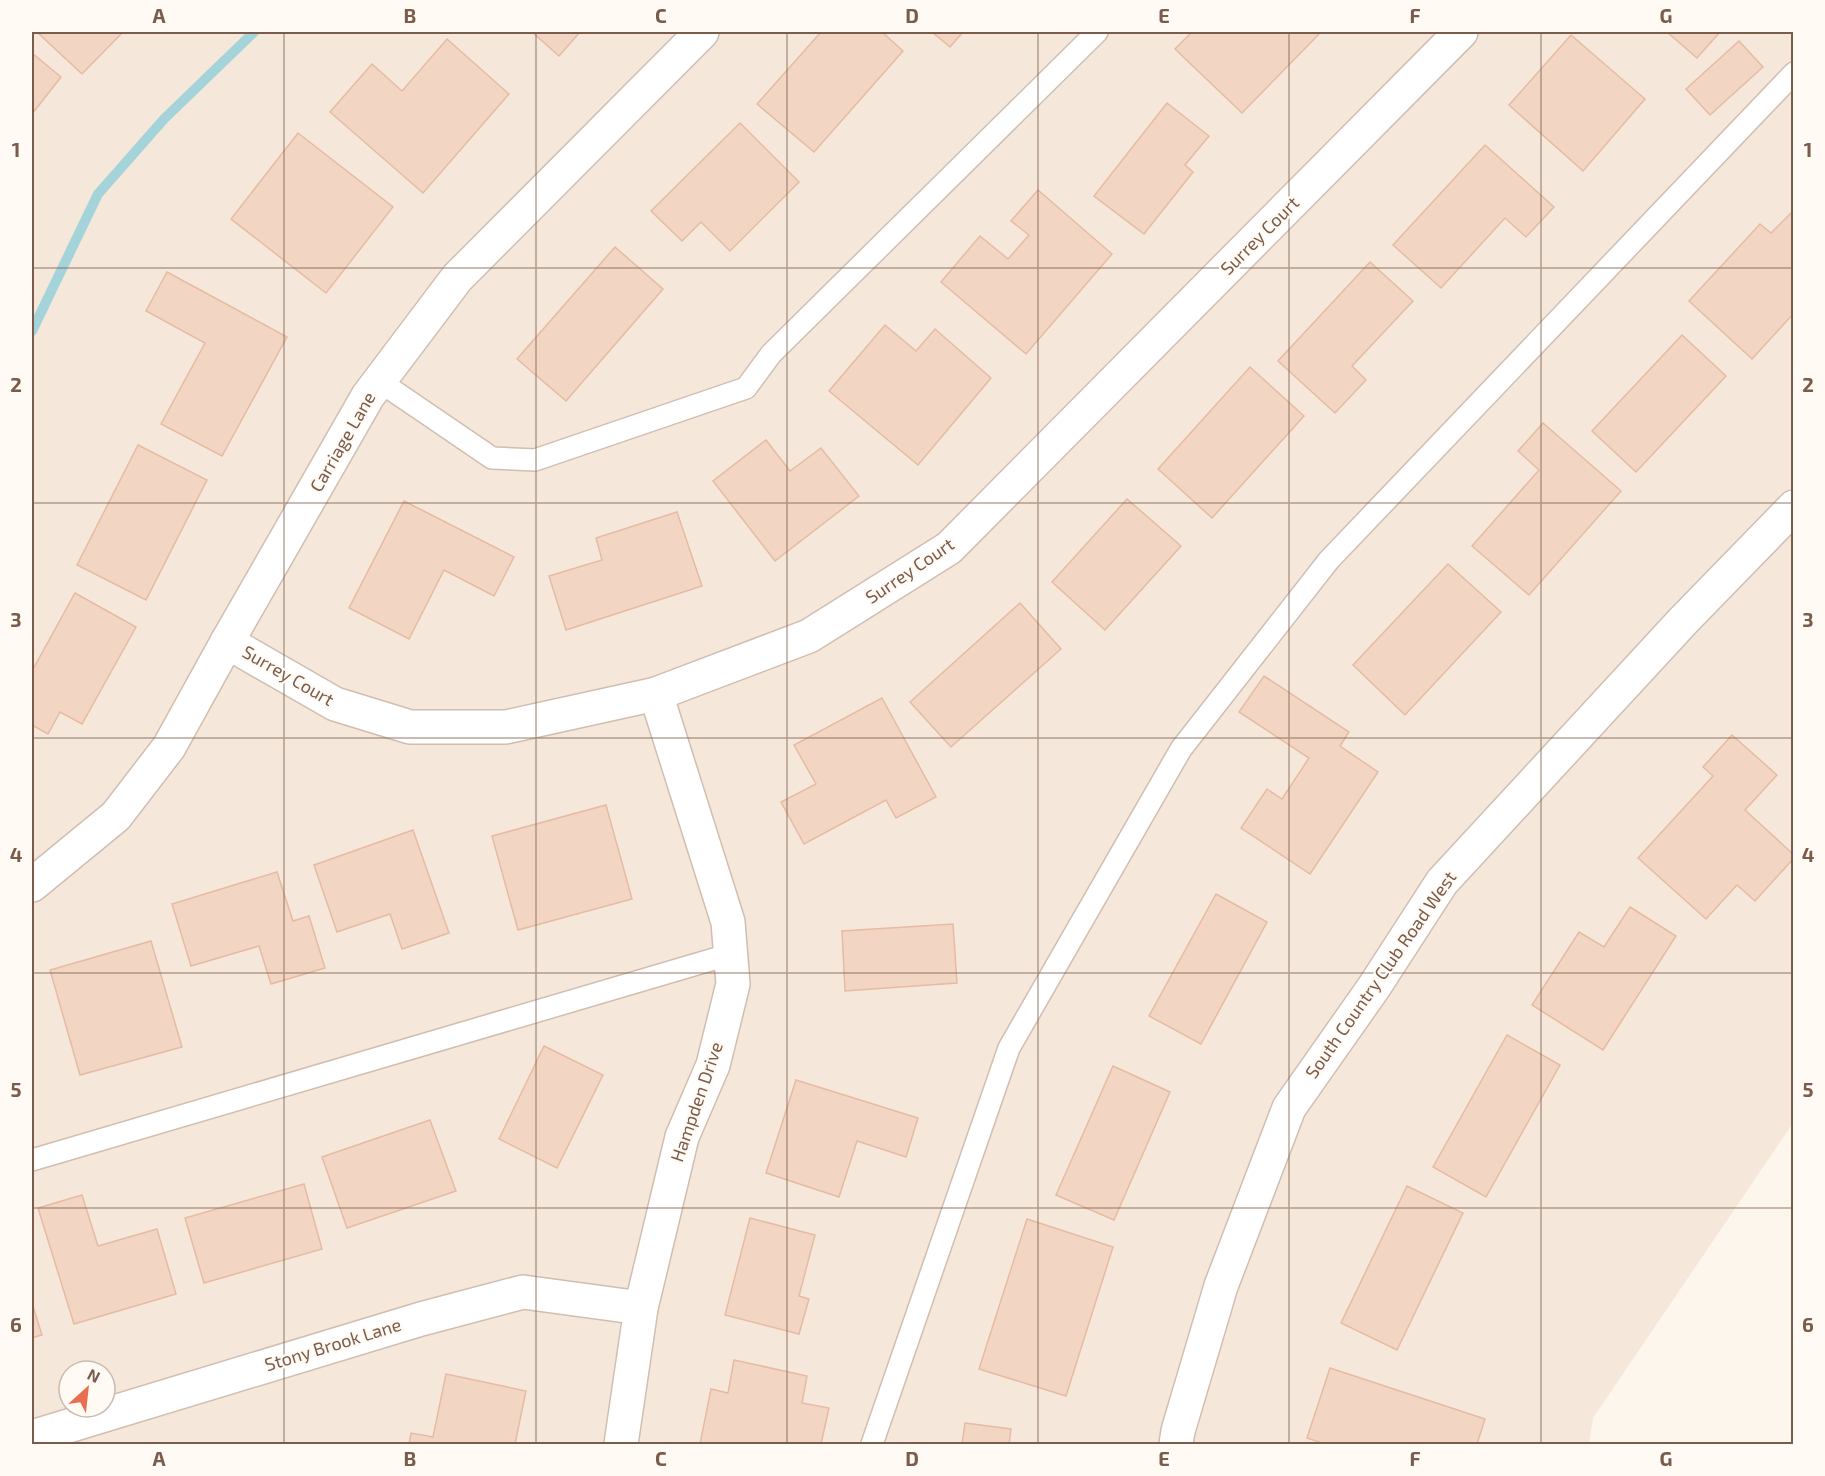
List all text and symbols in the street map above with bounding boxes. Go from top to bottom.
text: A [152,3,166,27]
text: B [404,3,416,27]
text: C [655,3,667,27]
text: D [905,3,919,27]
text: E [1158,3,1170,27]
text: F [1409,3,1421,27]
text: G [1660,3,1672,27]
text: 1 [12,137,20,161]
text: 1 [1804,137,1812,161]
street label: Surrey Court [1215,191,1303,279]
text: 2 [10,372,22,396]
text: 2 [1802,372,1814,396]
street label: Carriage Lane [305,388,380,495]
street label: Surrey Court [861,532,958,608]
text: 3 [10,607,22,631]
text: 3 [1802,607,1814,631]
street label: Surrey Court [239,640,338,710]
text: 4 [10,842,23,866]
text: 4 [1802,842,1815,866]
street label: South Country Club Road West [1300,866,1460,1082]
street label: Hampden Drive [665,1039,727,1164]
text: 5 [10,1077,22,1101]
text: 5 [1802,1077,1814,1101]
text: 6 [10,1312,22,1336]
text: 6 [1802,1312,1814,1336]
street label: Stony Brook Lane [262,1313,404,1375]
north arrow [57,1359,117,1419]
text: N [85,1364,104,1386]
text: A [152,1446,166,1470]
text: B [404,1446,416,1470]
text: C [655,1446,667,1470]
text: D [905,1446,919,1470]
text: E [1158,1446,1170,1470]
text: F [1409,1446,1421,1470]
text: G [1660,1446,1672,1470]

